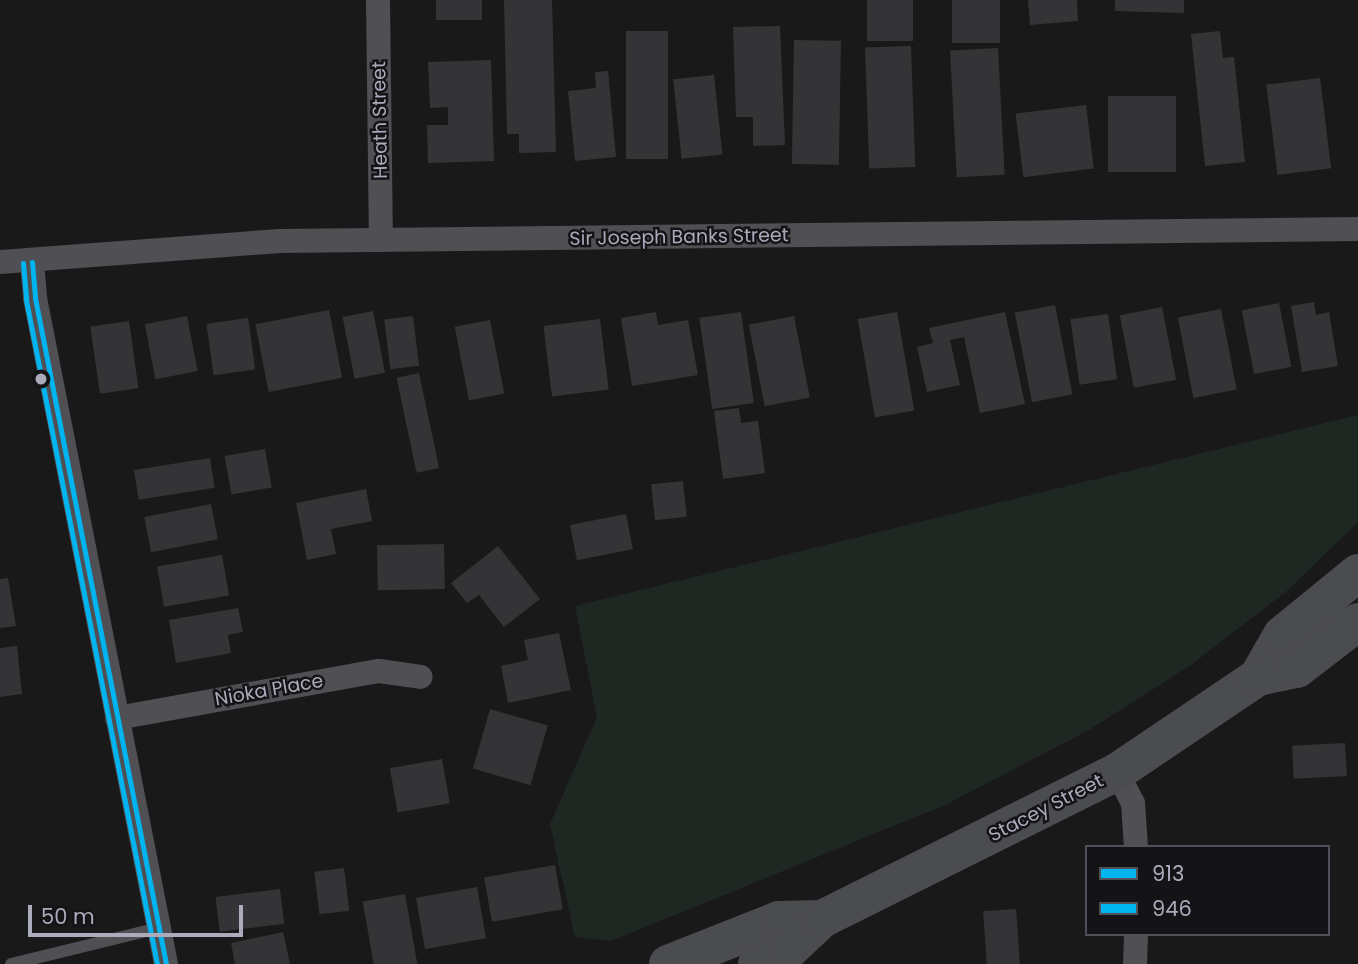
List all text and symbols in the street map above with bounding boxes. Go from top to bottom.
street label: Heath Street [368,61,392,179]
street label: Sir Joseph Banks Street [569,224,789,250]
unlabelled marker [34,372,48,386]
street label: Nioka Place [213,669,325,711]
street label: Stacey Street [985,769,1107,847]
legend [1085,845,1330,936]
text: 913 [1152,859,1184,888]
scale bar [32,890,247,934]
text: 946 [1152,894,1192,923]
text: 50 m [41,902,95,931]

